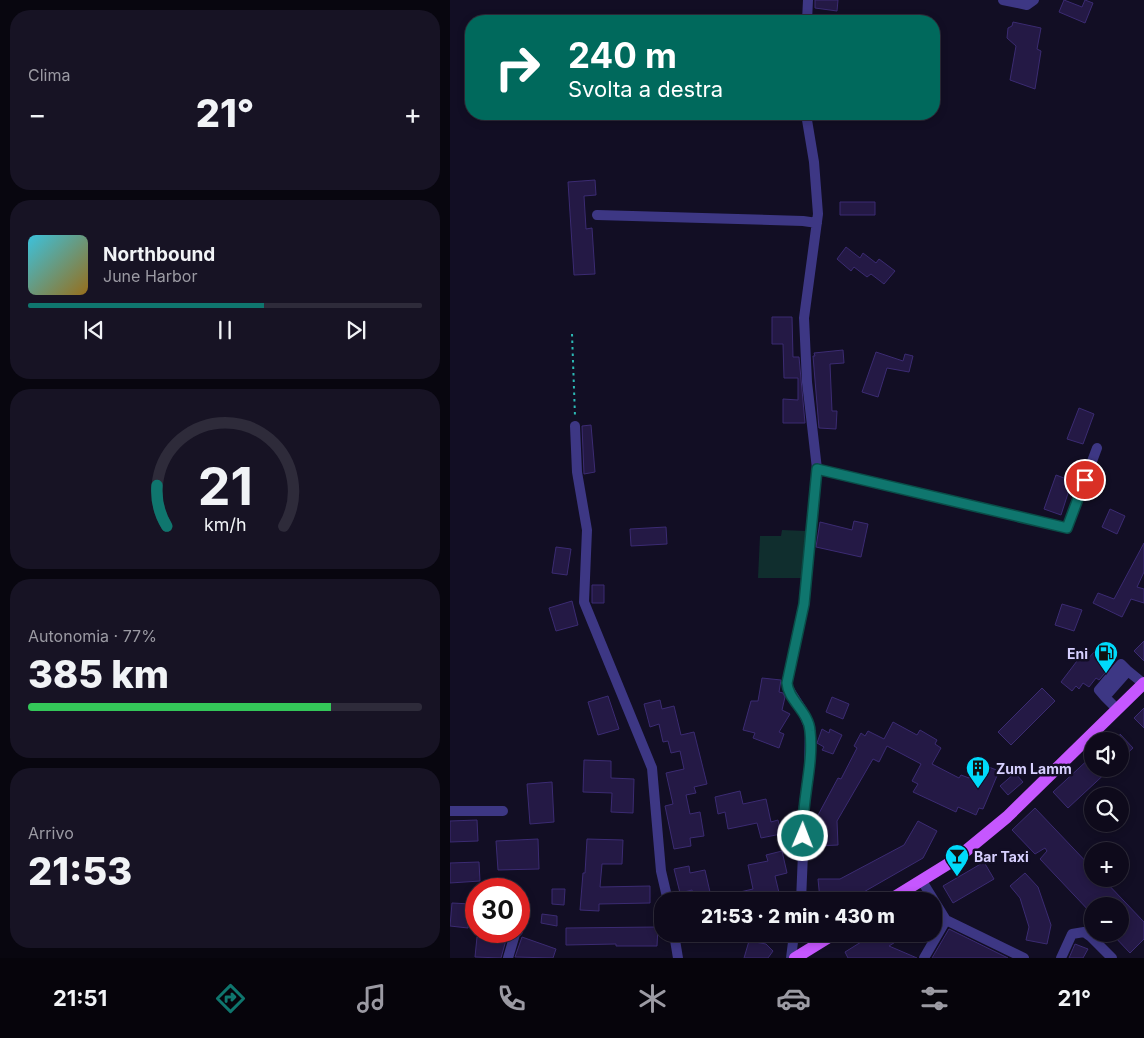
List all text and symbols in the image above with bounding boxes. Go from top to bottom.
text: 240 m [568,34,677,76]
icon: right [485,35,550,100]
text: Clima [28,65,70,85]
text: Svolta a destra [568,76,723,102]
text: 21° [196,90,254,136]
text: − [28,97,47,131]
text: + [403,97,422,131]
text: Northbound [103,243,215,266]
text: June Harbor [103,266,197,286]
icon: previous [80,316,108,344]
icon: pause [211,316,239,344]
icon: next [342,316,370,344]
text: 21 [197,455,253,518]
pin [1064,459,1106,501]
icon: arrive [1071,466,1099,494]
text: km/h [204,514,246,535]
text: Autonomia · 77% [28,626,157,646]
fuel station icon: Eni [1093,640,1119,674]
place label: Eni [1067,645,1088,662]
text: 385 km [28,651,169,697]
map controls [1084,732,1129,942]
button: sound [1084,732,1129,777]
building icon: Zum Lamm [965,755,991,789]
place label: Zum Lamm [996,760,1072,777]
button: search [1084,787,1129,832]
position arrow [776,809,828,861]
text: Arrivo [28,823,74,843]
button: + [1084,842,1129,887]
bar icon: Bar Taxi [944,843,970,877]
text: 21:53 [28,848,132,894]
place label: Bar Taxi [974,848,1029,865]
speed limit sign: 30 [465,878,530,943]
button: − [1084,897,1129,942]
text: 21:53 · 2 min · 430 m [701,905,895,928]
icon: directions [213,981,248,1016]
icon: music [354,981,389,1016]
icon: phone [494,981,529,1016]
icon: climate [635,981,670,1016]
icon: car [776,981,811,1016]
icon: filters [917,981,952,1016]
text: 21:51 [53,985,107,1011]
text: 21° [1058,985,1091,1011]

